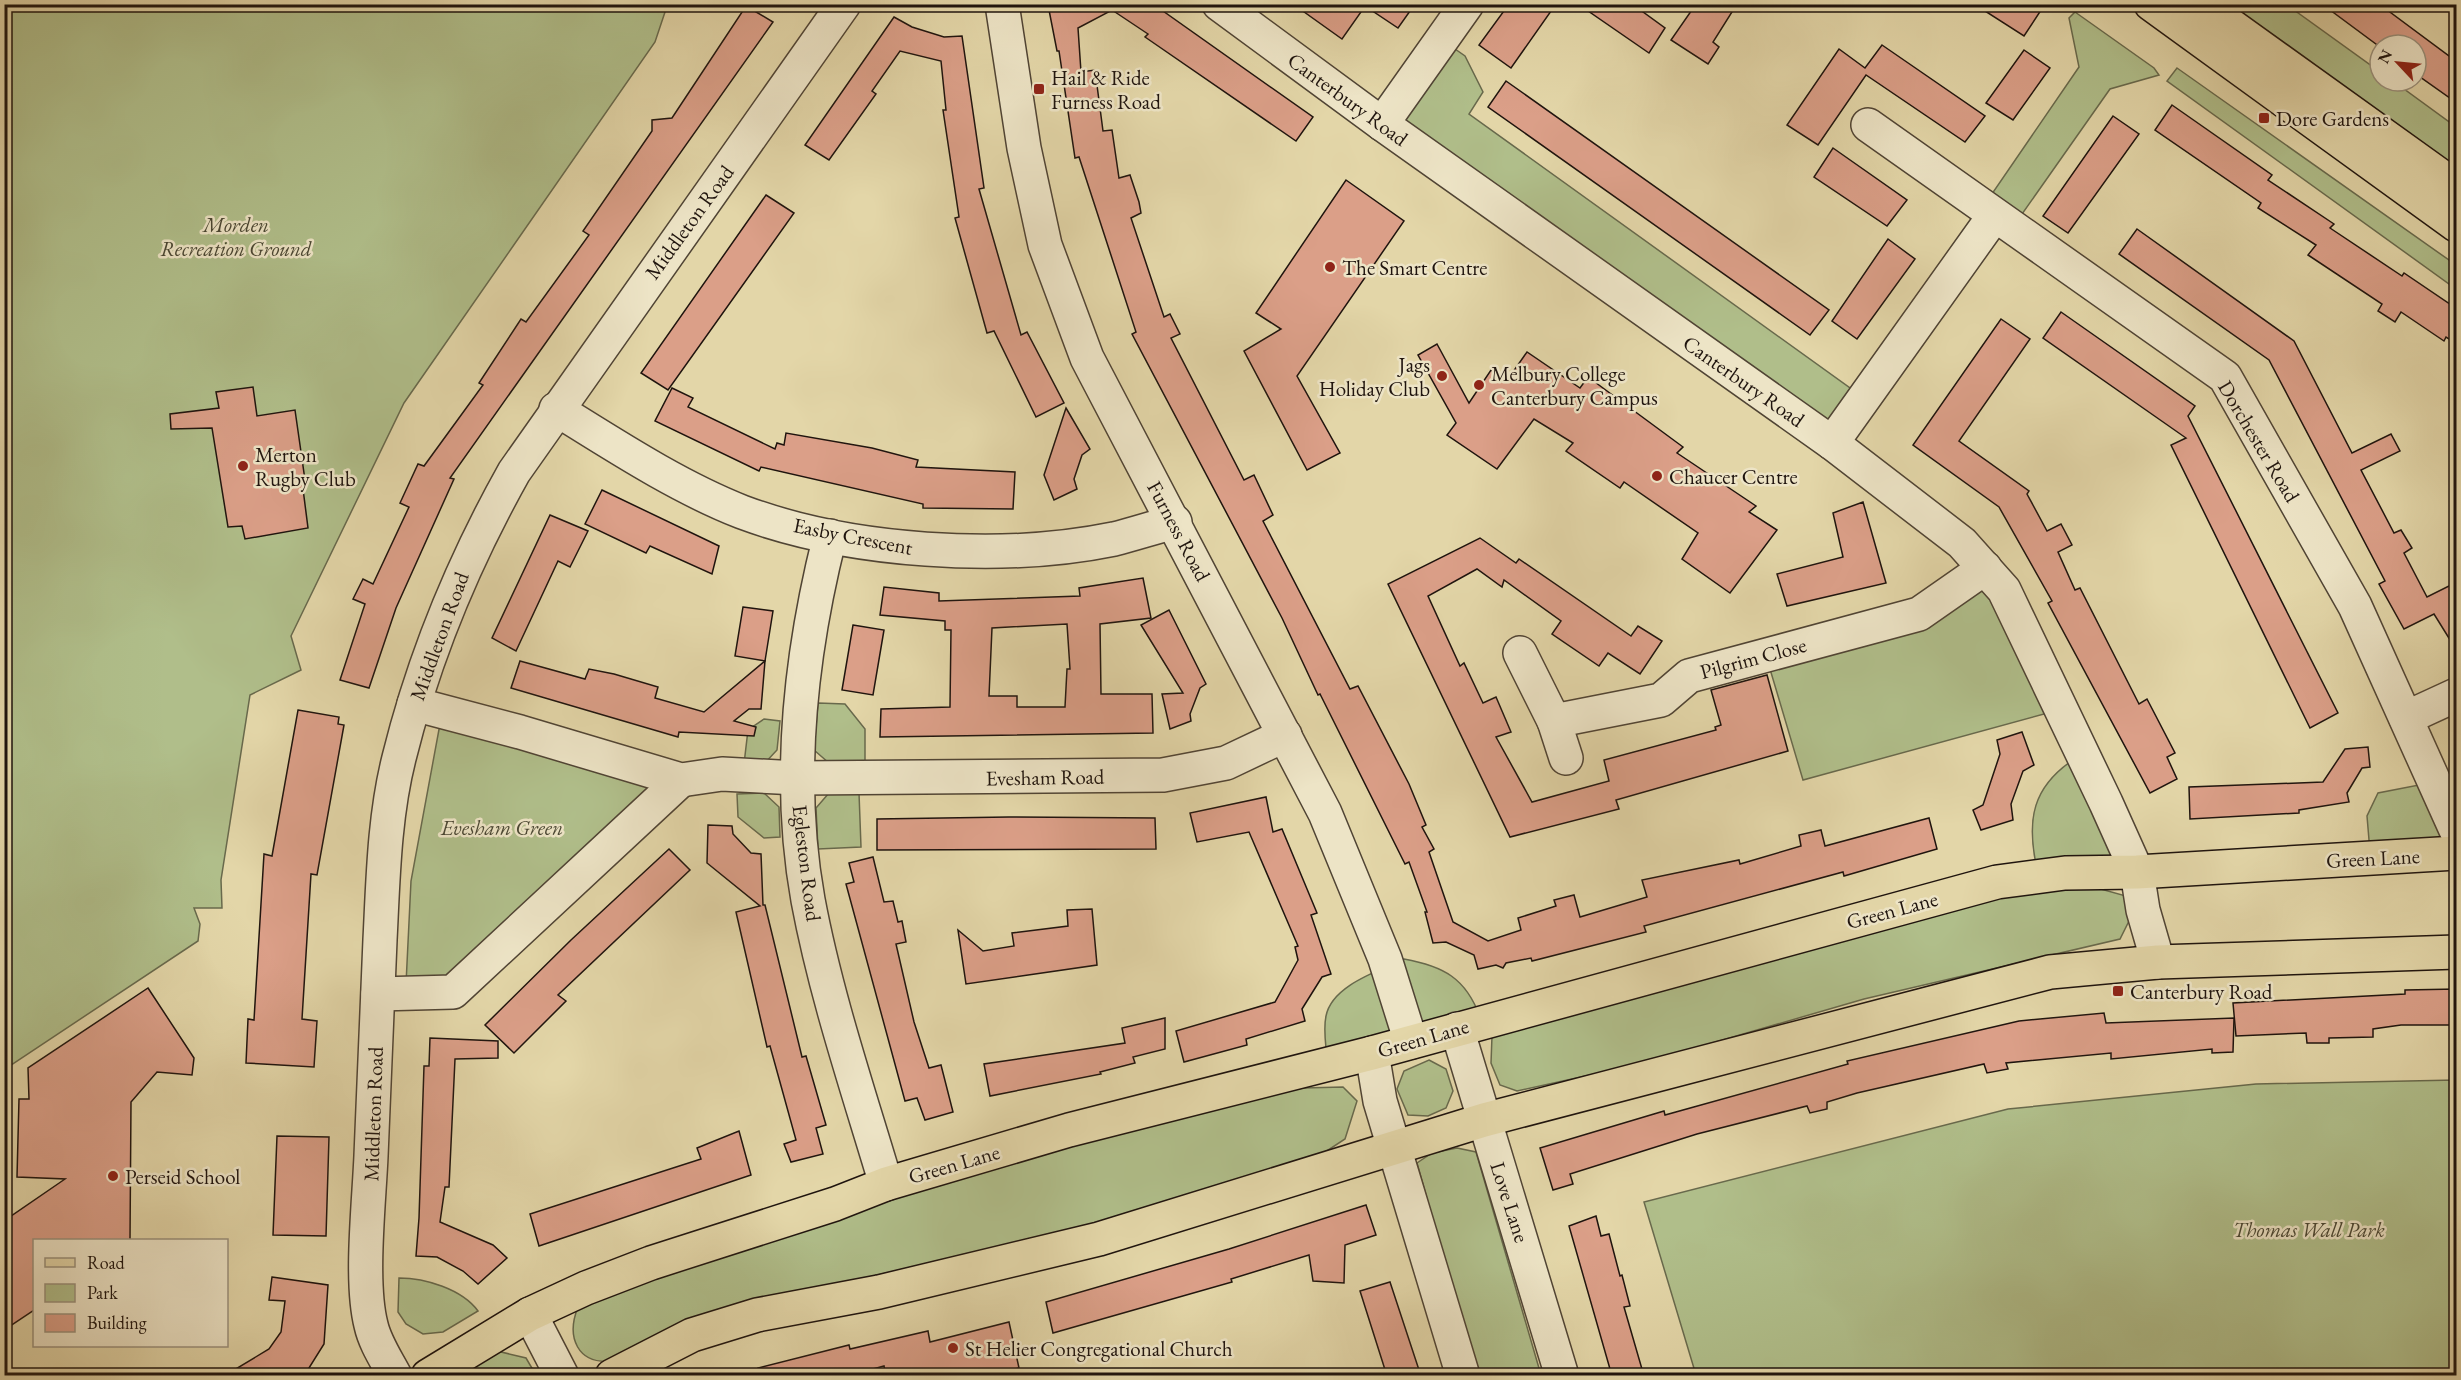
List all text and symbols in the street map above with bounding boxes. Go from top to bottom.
north arrow [2368,33,2428,93]
street label: Canterbury Road [1282,46,1414,152]
text: N [2373,46,2397,67]
place label: Hail & Ride Furness Road [1051,64,1161,115]
marker: Hail & Ride Furness Road [1032,82,1046,96]
place label: Dore Gardens [2276,105,2389,132]
marker: Dore Gardens [2257,111,2271,125]
street label: Middleton Road [638,159,740,284]
park label: Morden Recreation Ground [160,211,312,262]
place label: The Smart Centre [1342,254,1488,281]
marker: The Smart Centre [1323,260,1337,274]
street label: Canterbury Road [1678,329,1810,433]
place label: Jags Holiday Club [1319,351,1430,402]
place label: Melbury College Canterbury Campus [1491,360,1658,411]
marker: Jags Holiday Club [1435,369,1449,383]
street label: Dorchester Road [2212,375,2306,507]
marker: Melbury College Canterbury Campus [1472,378,1486,392]
place label: Merton Rugby Club [255,441,356,492]
marker: Merton Rugby Club [236,459,250,473]
place label: Chaucer Centre [1669,463,1798,490]
marker: Chaucer Centre [1650,469,1664,483]
street label: Furness Road [1141,476,1217,586]
street label: Easby Crescent [791,511,915,561]
street label: Middleton Road [403,568,475,704]
street label: Pilgrim Close [1697,631,1809,685]
street label: Evesham Road [985,762,1105,792]
street label: Egleston Road [786,803,828,923]
park label: Evesham Green [440,814,563,841]
street label: Green Lane [2326,842,2420,874]
street label: Green Lane [1843,885,1941,935]
place label: Canterbury Road [2130,978,2273,1005]
marker: Canterbury Road [2111,984,2125,998]
street label: Green Lane [1374,1012,1472,1064]
street label: Middleton Road [357,1046,389,1182]
street label: Green Lane [905,1138,1003,1190]
street label: Love Lane [1484,1158,1536,1246]
place label: Perseid School [125,1163,240,1190]
marker: Perseid School [106,1169,120,1183]
park label: Thomas Wall Park [2233,1216,2385,1243]
legend [33,1239,228,1347]
text: Road [87,1251,126,1274]
text: Park [87,1281,118,1304]
text: Building [87,1311,147,1334]
place label: St Helier Congregational Church [965,1335,1233,1362]
marker: St Helier Congregational Church [946,1341,960,1355]

